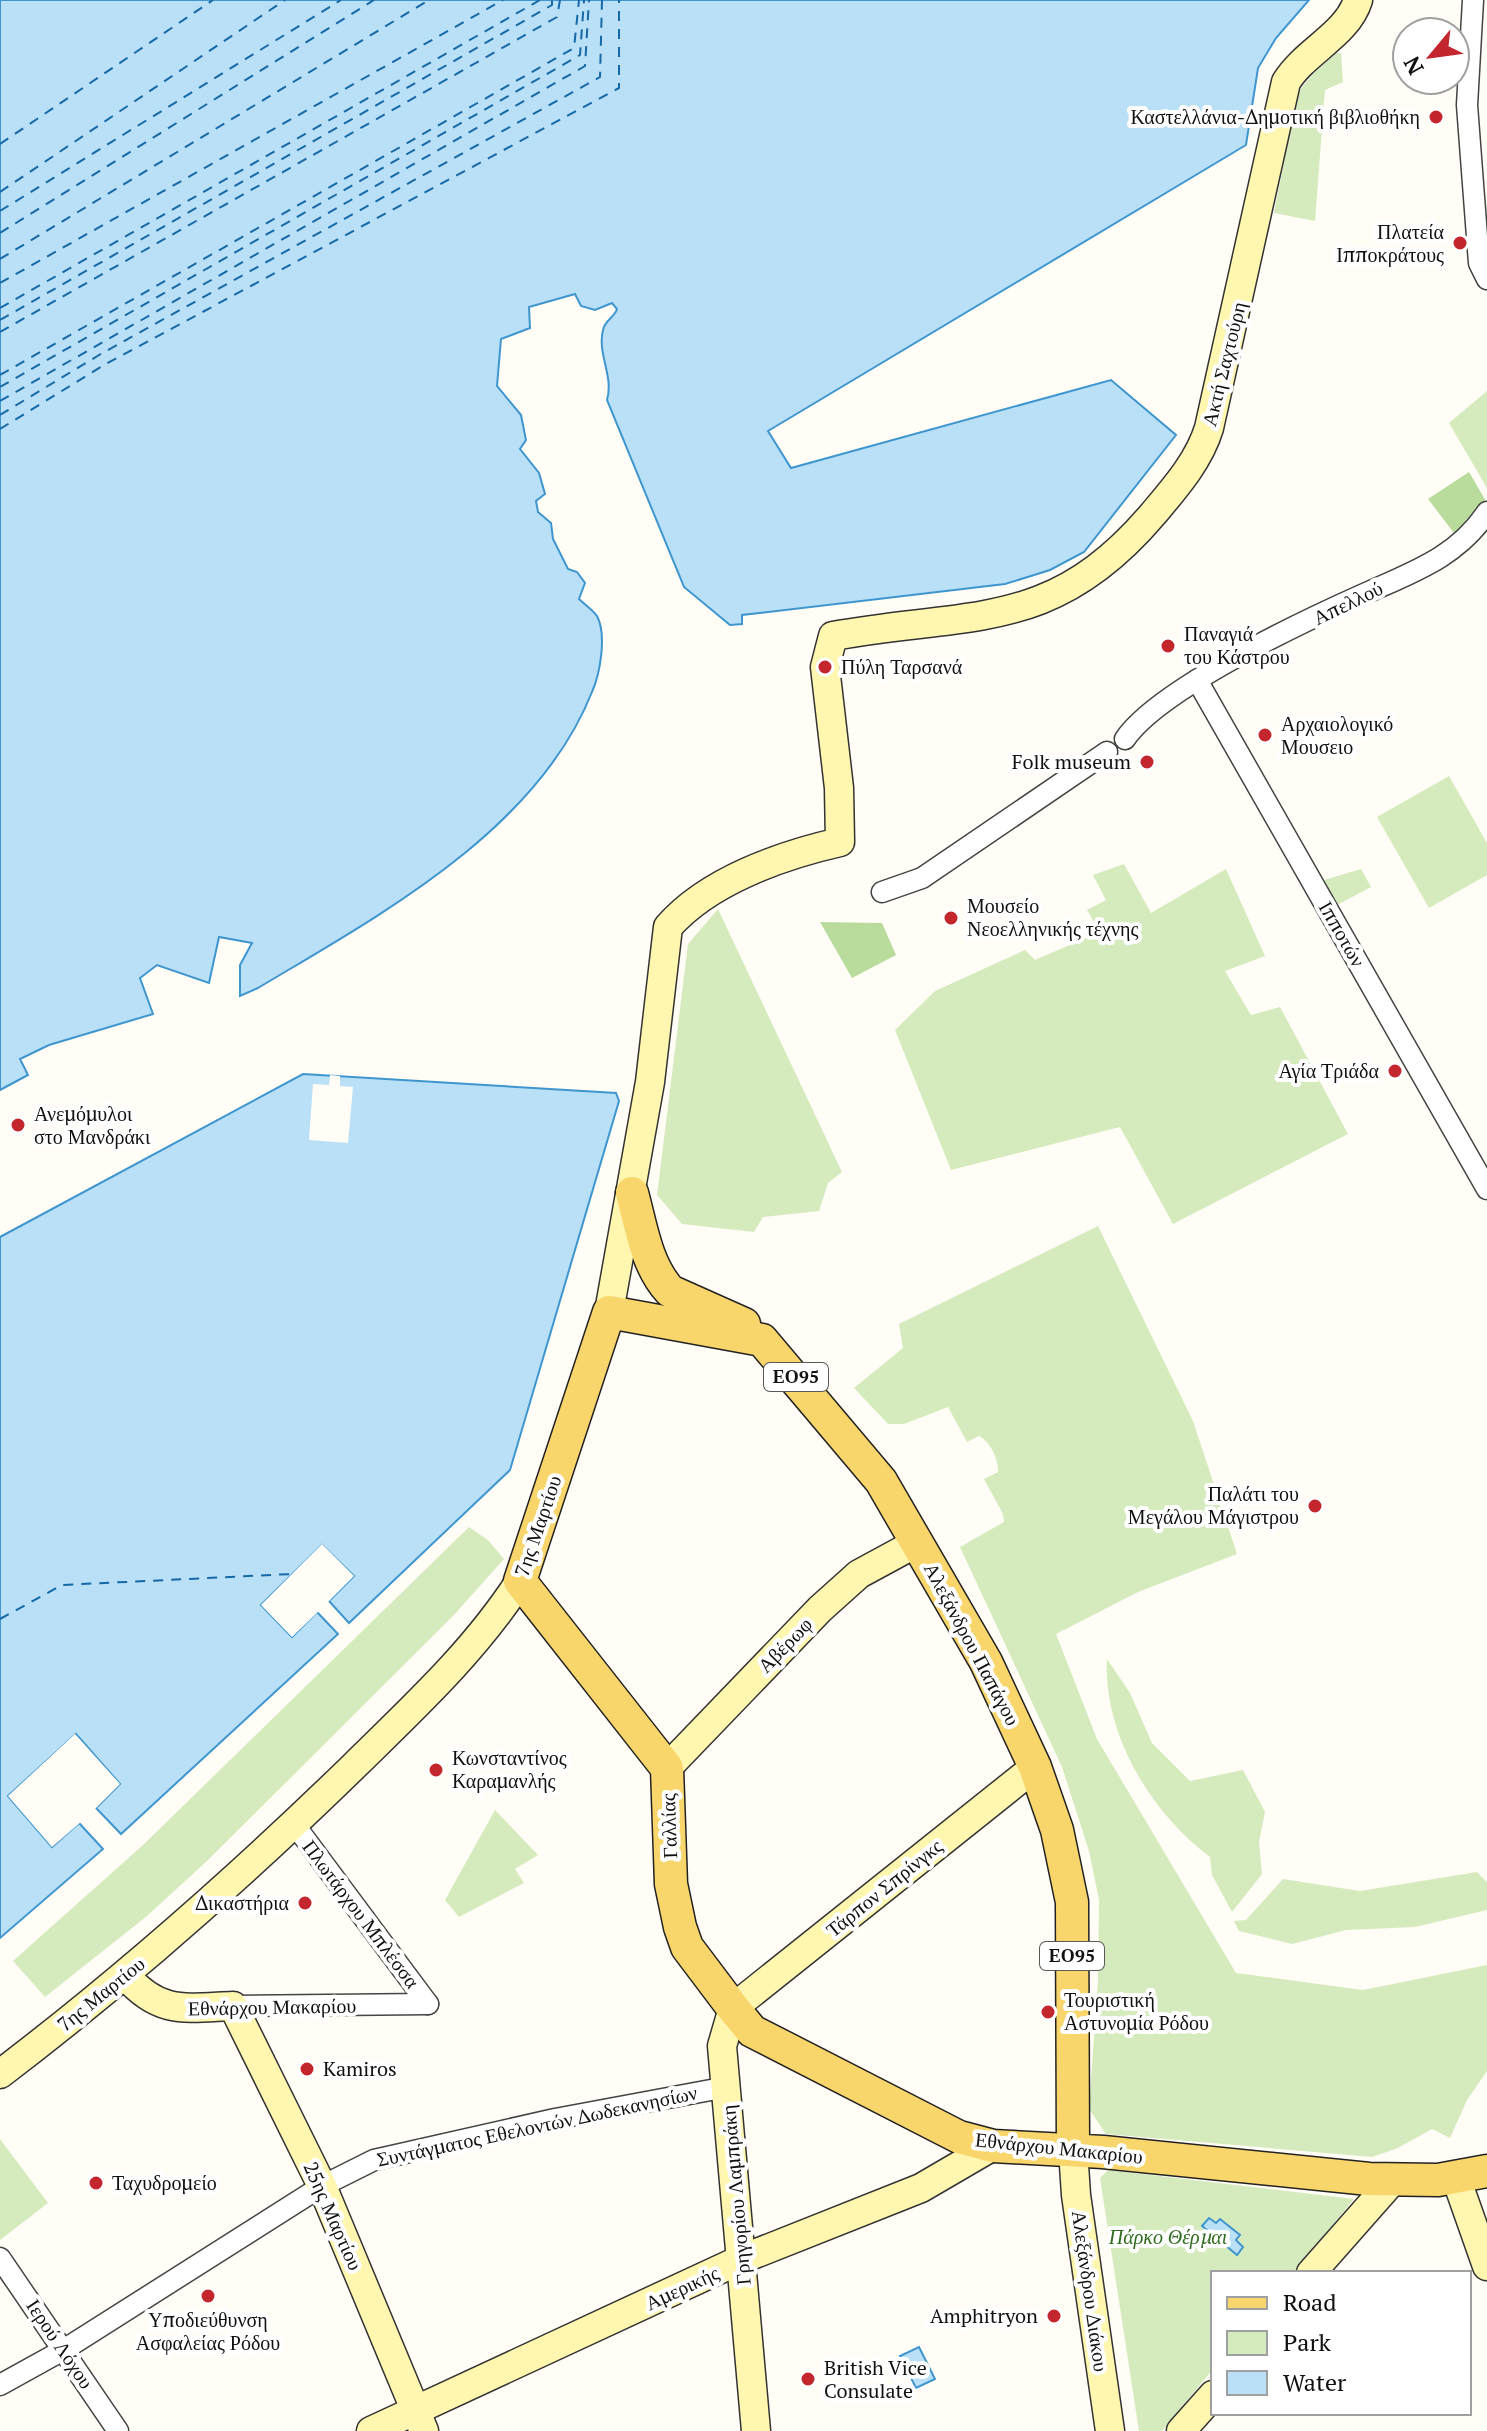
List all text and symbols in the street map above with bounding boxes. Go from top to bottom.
north arrow [1391,16,1471,96]
text: N [1396,51,1430,80]
place label: Καστελλάνια-Δημοτική βιβλιοθήκη [1130,103,1420,130]
marker: Καστελλάνια-Δημοτική βιβλιοθήκη [1427,108,1445,126]
place label: Πλατεία Ιπποκράτους [1336,218,1445,268]
marker: Πλατεία Ιπποκράτους [1451,234,1469,252]
street label: Ακτή Σαχτούρη [1195,299,1252,429]
street label: Απελλού [1308,574,1387,631]
place label: Παναγιά του Κάστρου [1184,620,1290,670]
marker: Παναγιά του Κάστρου [1159,637,1177,655]
place label: Πύλη Ταρσανά [841,653,963,680]
marker: Πύλη Ταρσανά [816,658,834,676]
place label: Αρχαιολογικό Μουσειο [1281,710,1393,760]
marker: Αρχαιολογικό Μουσειο [1256,726,1274,744]
place label: Folk museum [1012,748,1131,775]
marker: Folk museum [1138,753,1156,771]
place label: Μουσείο Νεοελληνικής τέχνης [967,892,1138,942]
street label: Ιπποτών [1313,896,1372,971]
marker: Μουσείο Νεοελληνικής τέχνης [942,909,960,927]
place label: Αγία Τριάδα [1278,1057,1380,1084]
marker: Αγία Τριάδα [1386,1062,1404,1080]
place label: Ανεμόμυλοι στο Μανδράκι [34,1100,151,1150]
marker: Ανεμόμυλοι στο Μανδράκι [9,1116,27,1134]
road number: ΕΟ95 [764,1363,828,1391]
street label: 7ης Μαρτίου [508,1471,567,1580]
place label: Παλάτι του Μεγάλου Μάγιστρου [1128,1480,1299,1530]
marker: Παλάτι του Μεγάλου Μάγιστρου [1306,1497,1324,1515]
street label: Αλεξάνδρου Παπάγου [918,1558,1027,1730]
street label: Αβέρωφ [751,1611,818,1678]
place label: Κωνσταντίνος Καραμανλής [452,1744,567,1794]
marker: Κωνσταντίνος Καραμανλής [427,1761,445,1779]
street label: Γαλλίας [654,1793,683,1859]
street label: Τάρπον Σπρίνγκς [820,1832,948,1943]
street label: Πλωτάρχου Μπλέσσα [297,1834,426,1994]
place label: Δικαστήρια [195,1889,290,1916]
marker: Δικαστήρια [296,1894,314,1912]
road number: ΕΟ95 [1040,1942,1104,1970]
street label: 7ης Μαρτίου [51,1950,150,2037]
place label: Τουριστική Αστυνομία Ρόδου [1064,1986,1209,2036]
street label: Εθνάρχου Μακαρίου [188,1992,357,2021]
marker: Τουριστική Αστυνομία Ρόδου [1039,2003,1057,2021]
place label: Kamiros [323,2055,397,2082]
marker: Kamiros [298,2060,316,2078]
street label: Συντάγματος Εθελοντών Δωδεκανησίων [374,2078,700,2173]
street label: Γρηγορίου Λαμπράκη [714,2104,757,2286]
street label: Εθνάρχου Μακαρίου [974,2125,1144,2170]
street label: 25ης Μαρτίου [298,2157,369,2274]
place label: Ταχυδρομείο [112,2169,217,2196]
marker: Ταχυδρομείο [87,2174,105,2192]
street label: Αλεξάνδρου Διάκου [1066,2208,1115,2373]
park label: Πάρκο Θέρμαι [1108,2223,1227,2250]
street label: Αμερικής [641,2259,723,2316]
legend [1211,2271,1471,2415]
text: Road [1283,2286,1337,2318]
marker: Υποδιεύθυνση Ασφαλείας Ρόδου [199,2287,217,2305]
street label: Ιερού Λόχου [21,2294,100,2394]
place label: Amphitryon [930,2302,1038,2329]
place label: Υποδιεύθυνση Ασφαλείας Ρόδου [136,2306,280,2356]
marker: Amphitryon [1045,2307,1063,2325]
text: Park [1283,2326,1332,2358]
place label: British Vice Consulate [824,2354,927,2404]
text: Water [1283,2366,1347,2398]
marker: British Vice Consulate [799,2370,817,2388]

